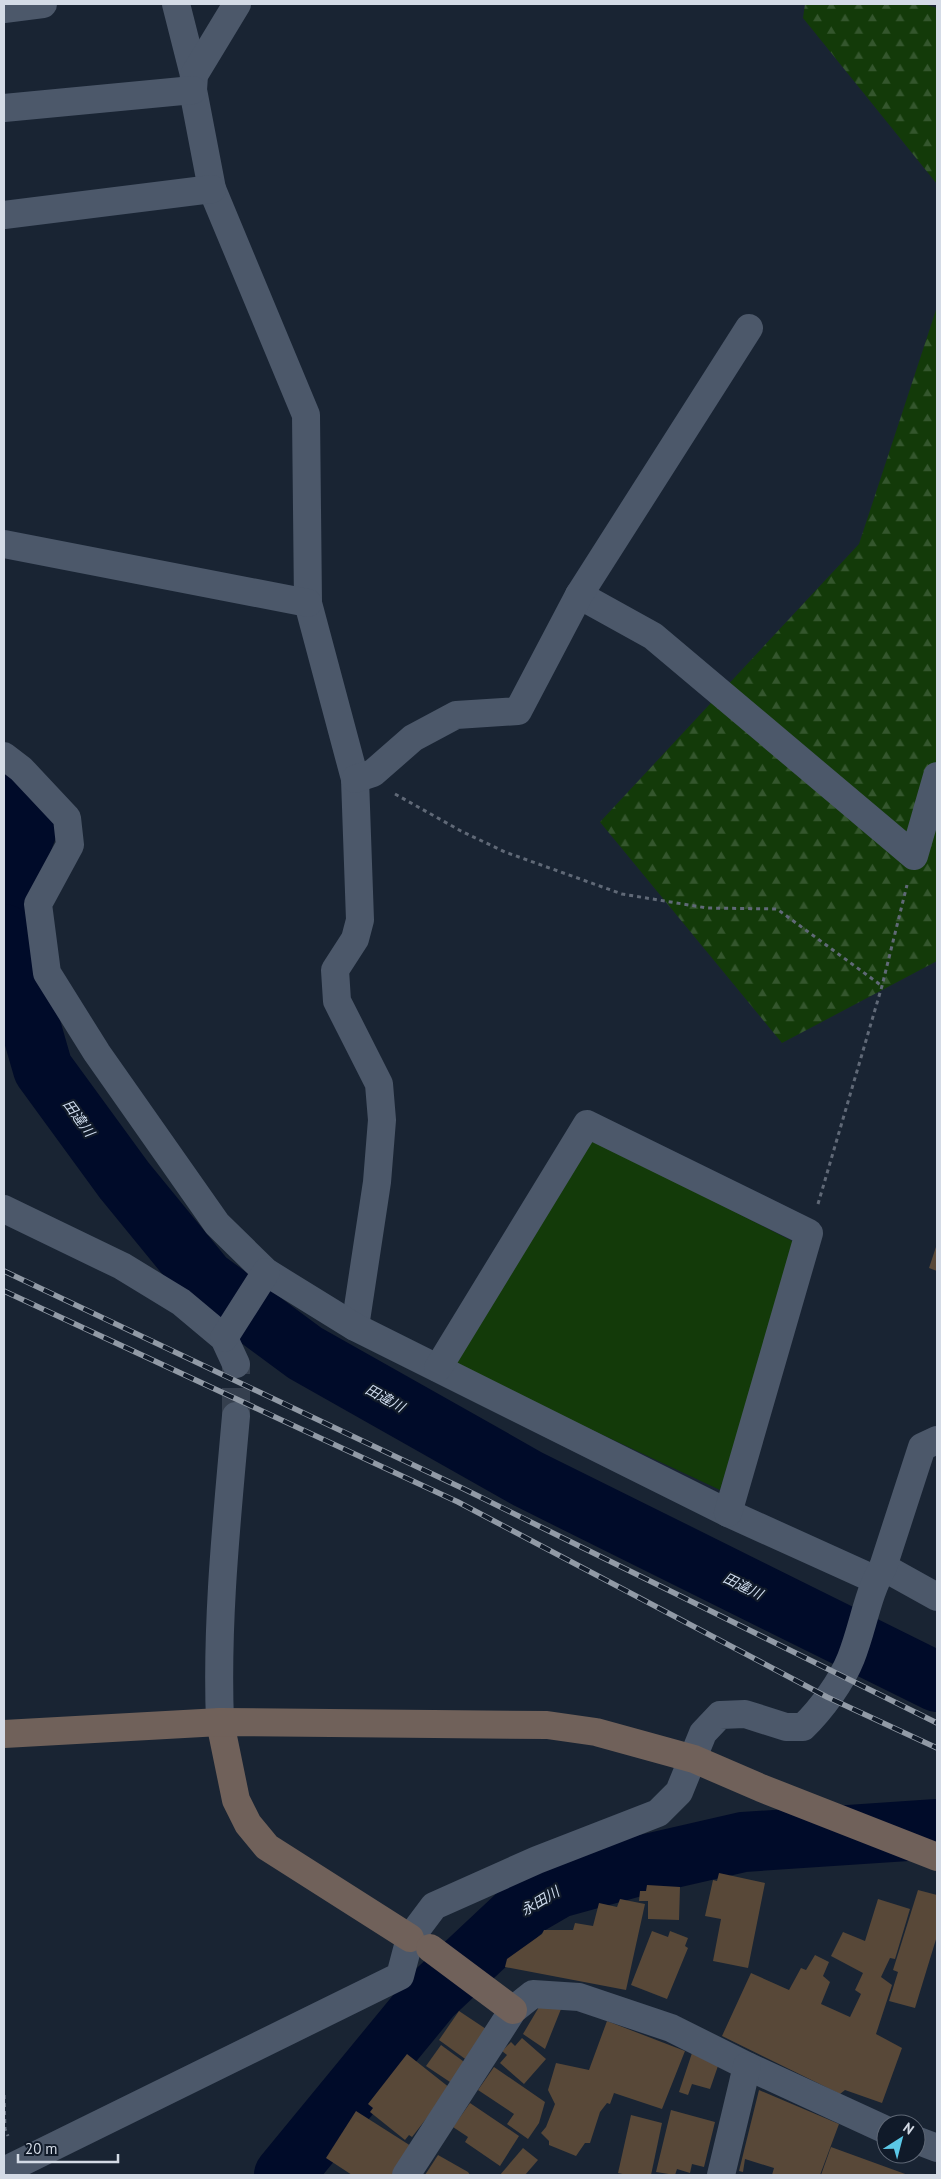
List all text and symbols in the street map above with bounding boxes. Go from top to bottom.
water label: 田違川 [59,1096,100,1142]
water label: 田違川 [362,1380,409,1417]
water label: 田違川 [720,1569,768,1604]
water label: 永田川 [517,1881,564,1920]
north arrow [876,2114,926,2164]
text: N [900,2118,918,2138]
scale bar [18,2132,118,2164]
text: 20 m [25,2139,58,2158]

